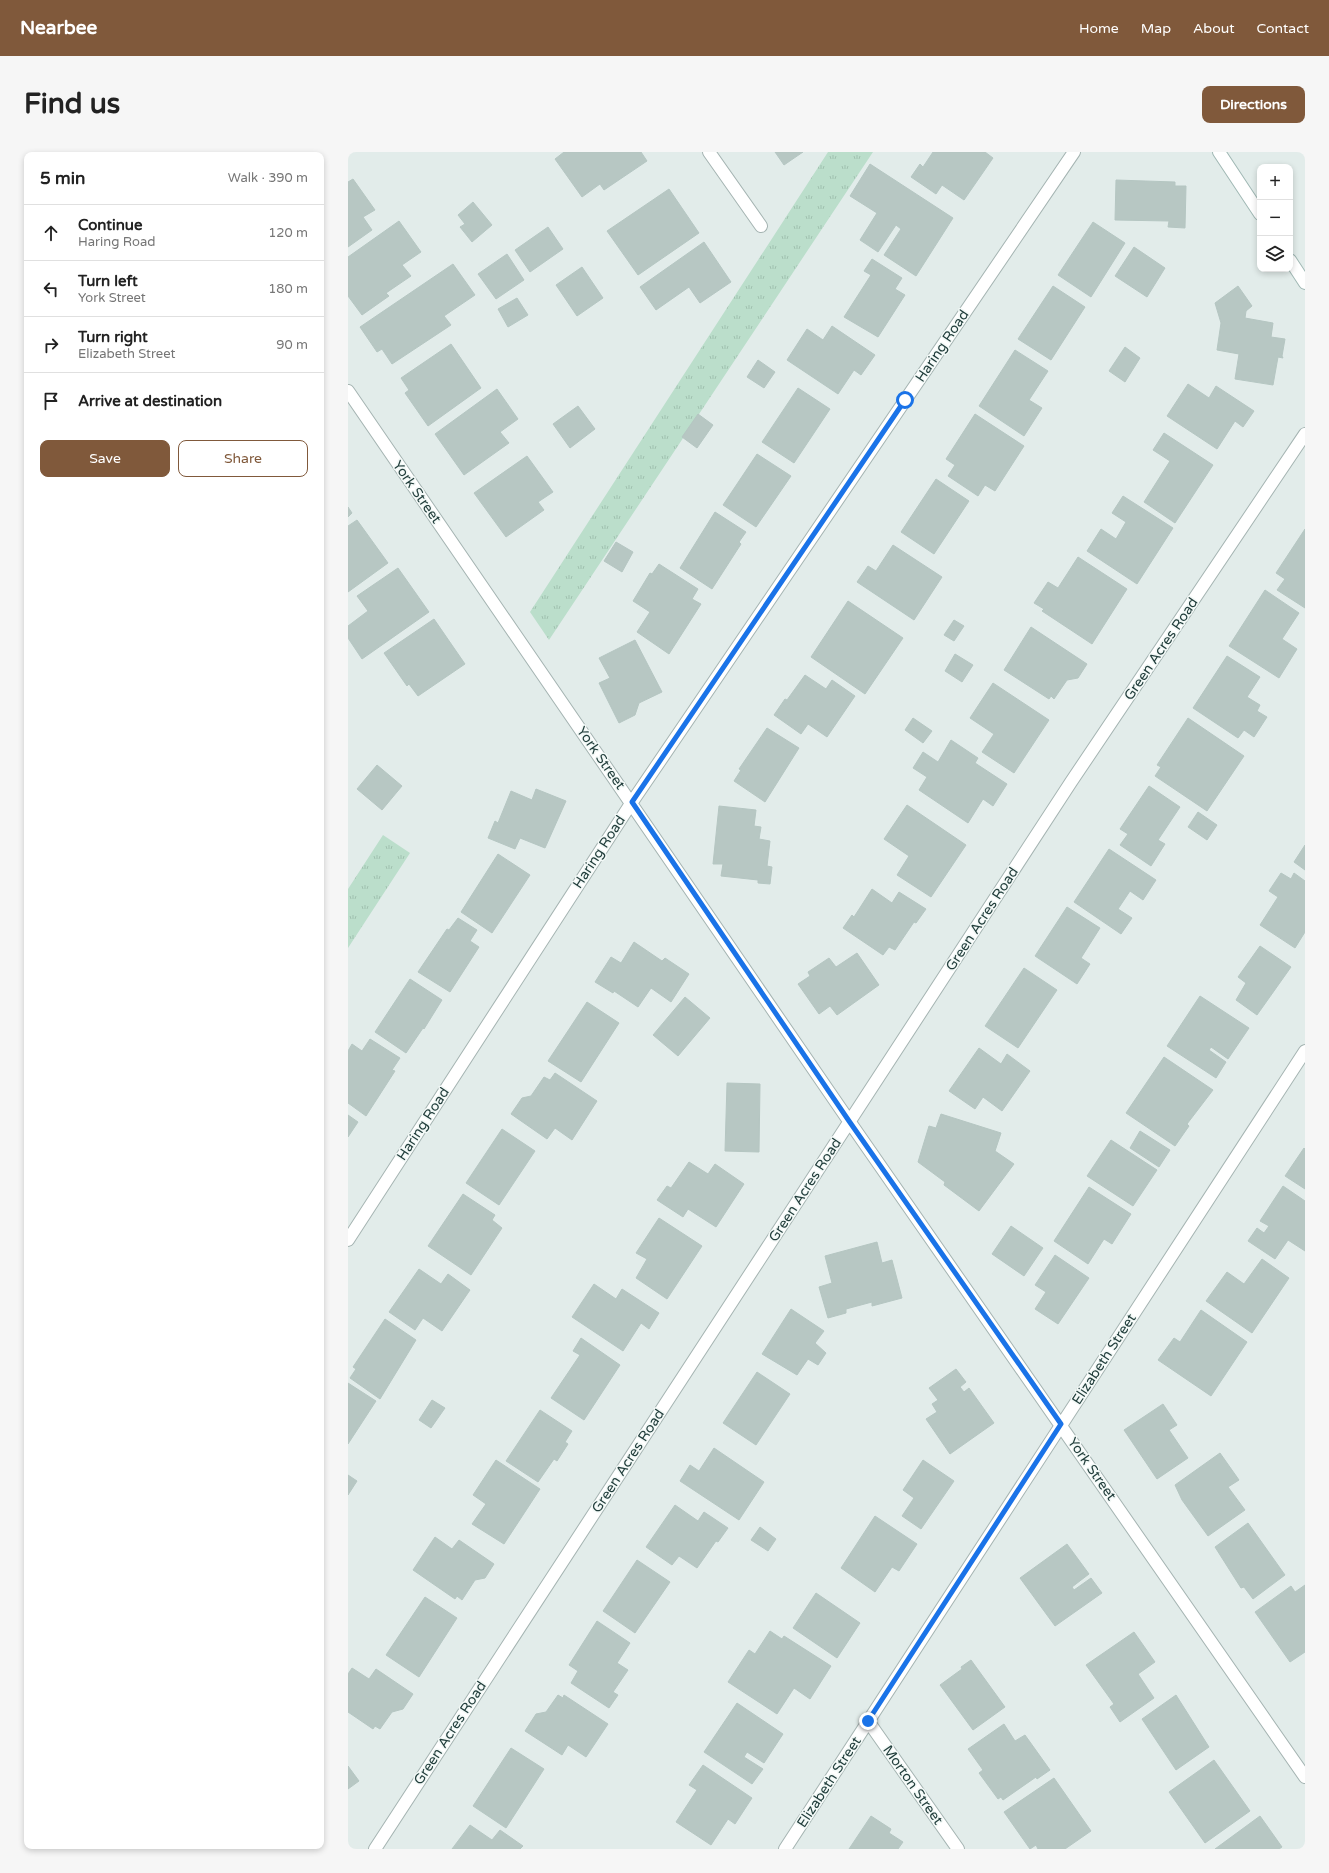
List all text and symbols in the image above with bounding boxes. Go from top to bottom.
text: Nearbee [20,17,97,39]
text: Home [1079,20,1119,37]
text: Map [1141,20,1171,37]
text: About [1193,20,1235,37]
text: Contact [1257,20,1309,37]
button: Directions [1202,86,1305,123]
text: Find us [24,87,120,121]
map controls [1257,164,1293,272]
button: + [1257,164,1293,200]
text: 5 min [40,168,85,189]
text: Walk · 390 m [228,170,308,186]
button: − [1257,200,1293,236]
text: Continue [78,216,142,234]
icon: ahead [40,222,62,244]
text: 120 m [268,225,308,241]
text: Haring Road [78,234,156,250]
button: layers [1257,236,1293,272]
text: Turn left [78,272,138,290]
icon: left [40,278,62,300]
text: 180 m [268,281,308,297]
text: York Street [78,290,146,306]
street label: Haring Road [912,307,972,385]
text: Turn right [78,328,148,346]
icon: right [40,334,62,356]
text: 90 m [276,337,308,353]
text: Elizabeth Street [78,346,176,362]
icon: arrive [40,390,62,412]
route start [896,391,914,409]
text: Arrive at destination [78,392,222,410]
button: Save [40,440,170,477]
button: Share [178,440,308,477]
street label: York Street [389,457,445,527]
street label: Green Acres Road [1120,594,1202,704]
street label: York Street [573,723,629,793]
street label: Haring Road [569,812,629,892]
street label: Green Acres Road [942,864,1022,974]
street label: Haring Road [393,1084,453,1164]
street label: Green Acres Road [765,1135,845,1245]
street label: Elizabeth Street [1068,1310,1140,1408]
street label: Green Acres Road [588,1406,668,1516]
street label: York Street [1064,1434,1120,1504]
street label: Green Acres Road [410,1678,490,1788]
route end [859,1712,877,1730]
street label: Elizabeth Street [793,1733,865,1831]
street label: Morton Street [879,1742,947,1829]

